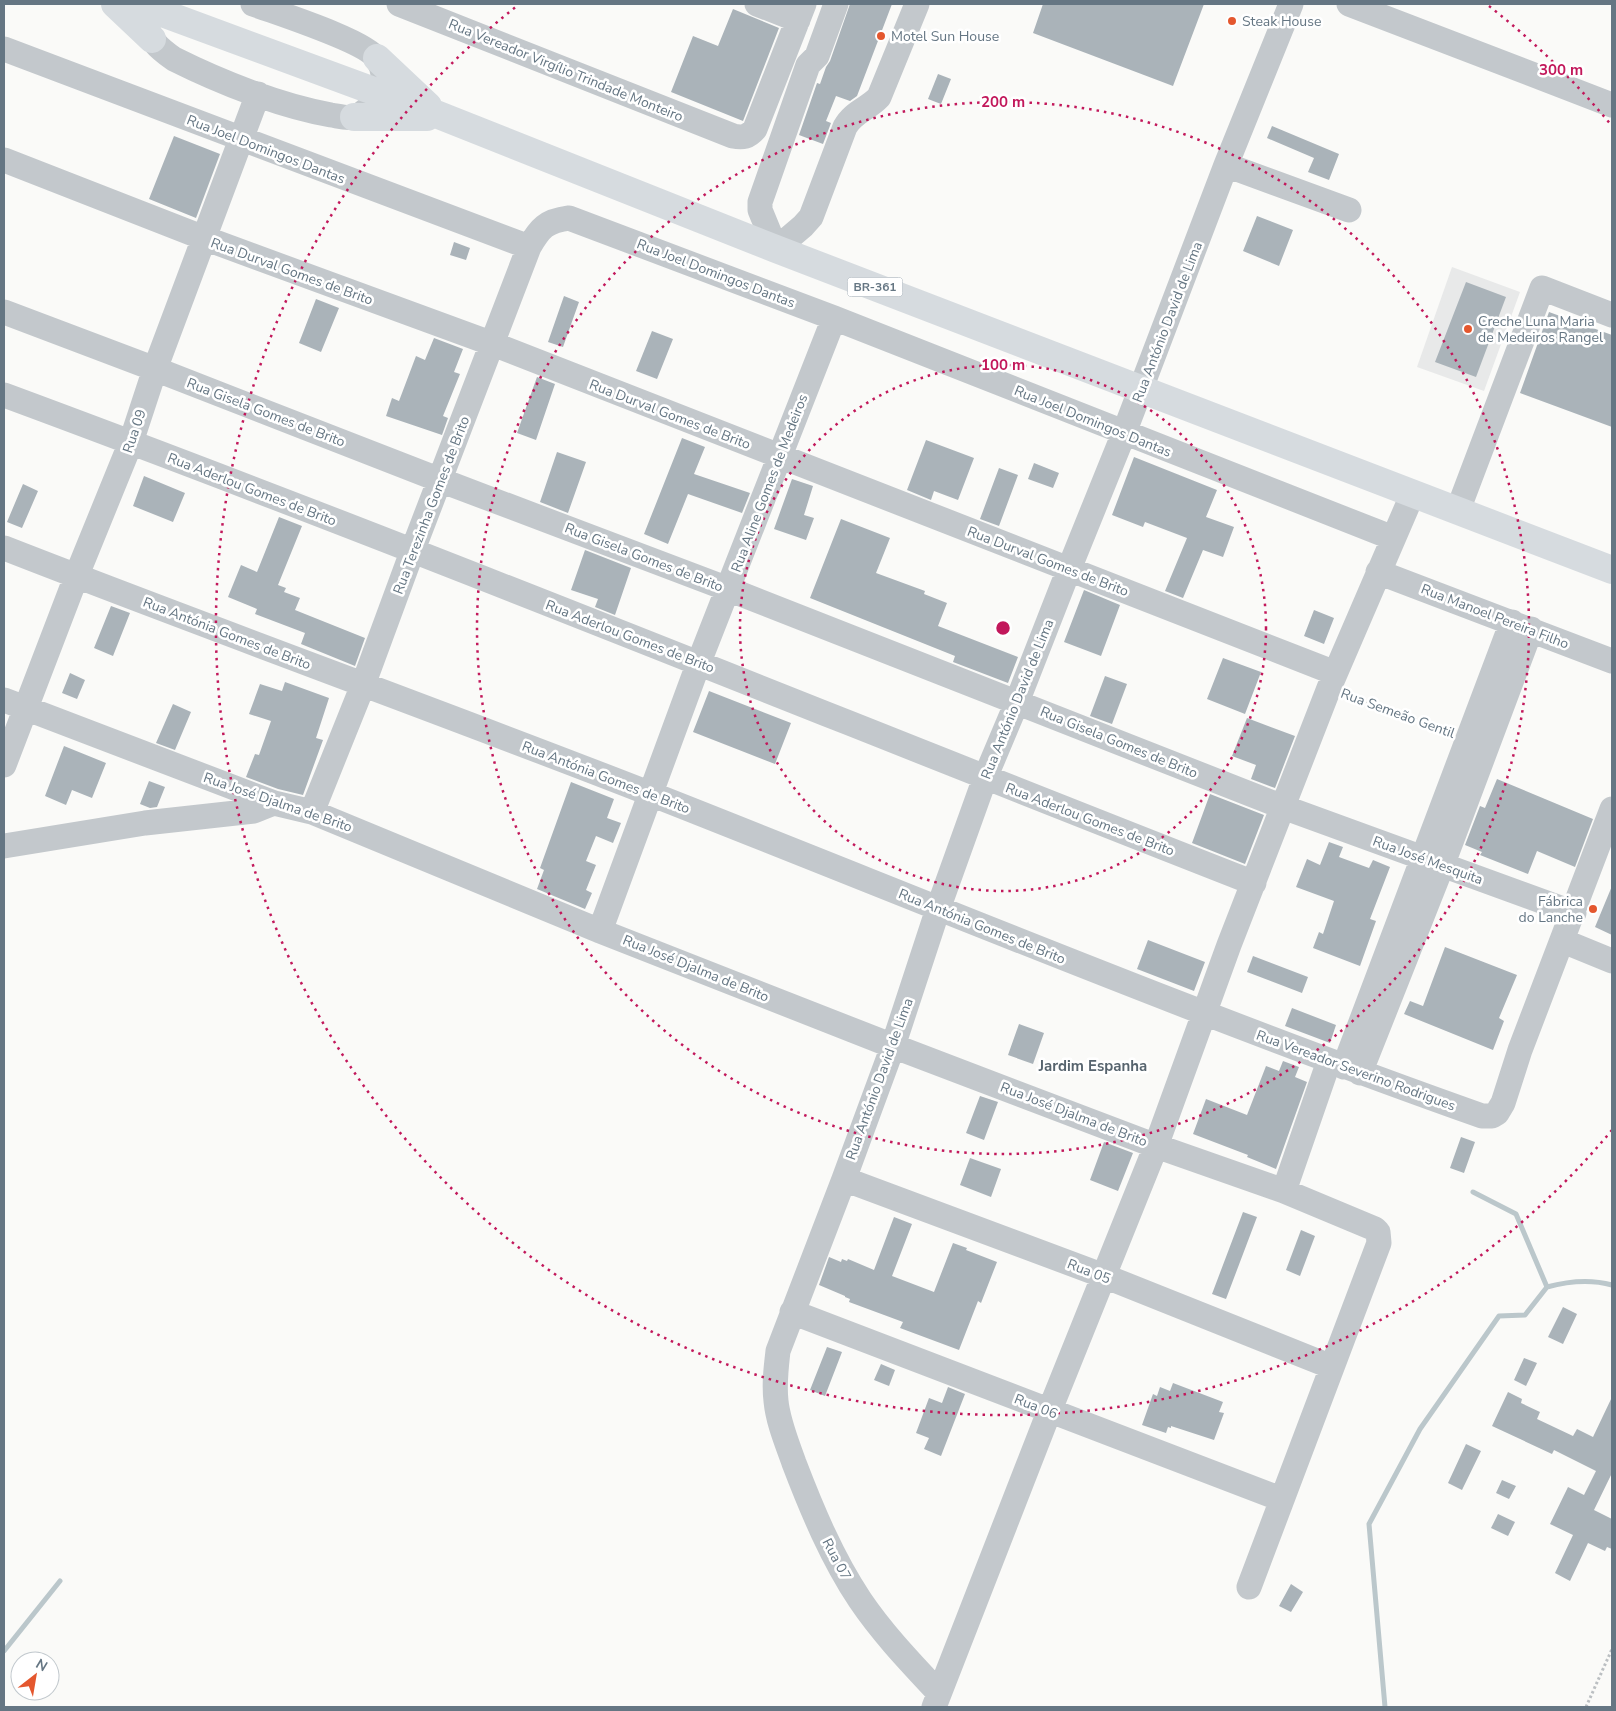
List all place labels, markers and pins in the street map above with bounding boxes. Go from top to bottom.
place label: Steak House [1242,12,1321,31]
marker: Steak House [1226,15,1238,27]
place label: Motel Sun House [891,27,999,46]
marker: Motel Sun House [875,30,887,42]
place label: Creche Luna Maria de Medeiros Rangel [1478,312,1604,347]
marker: Creche Luna Maria de Medeiros Rangel [1462,323,1474,335]
centre of rings [994,619,1012,637]
place label: Fábrica do Lanche [1519,892,1583,927]
marker: Fábrica do Lanche [1587,903,1599,915]

